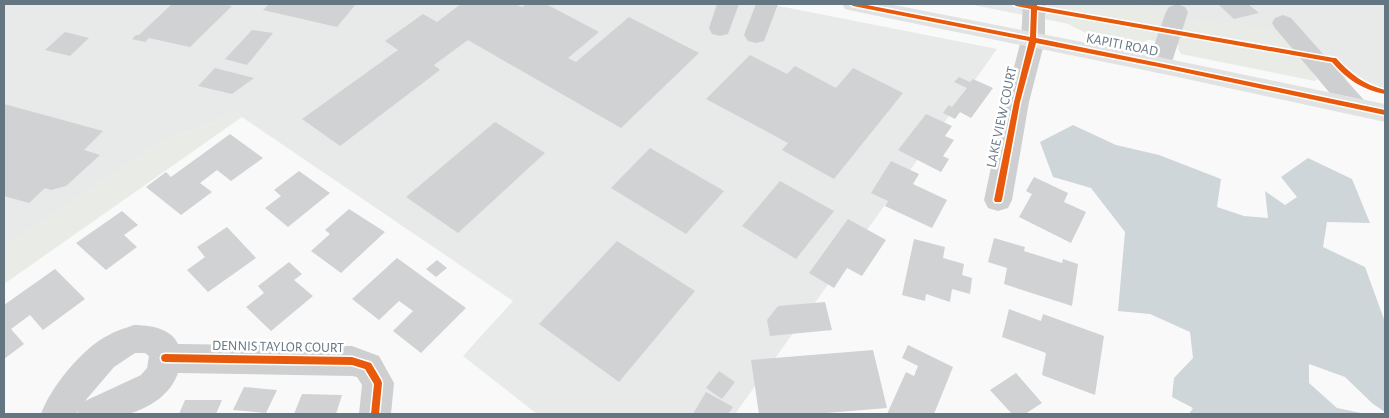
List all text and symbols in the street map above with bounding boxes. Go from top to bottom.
street label: KAPITI ROAD [1085,31,1159,59]
street label: LAKE VIEW COURT [984,65,1020,169]
street label: DENNIS TAYLOR COURT [212,339,344,355]

